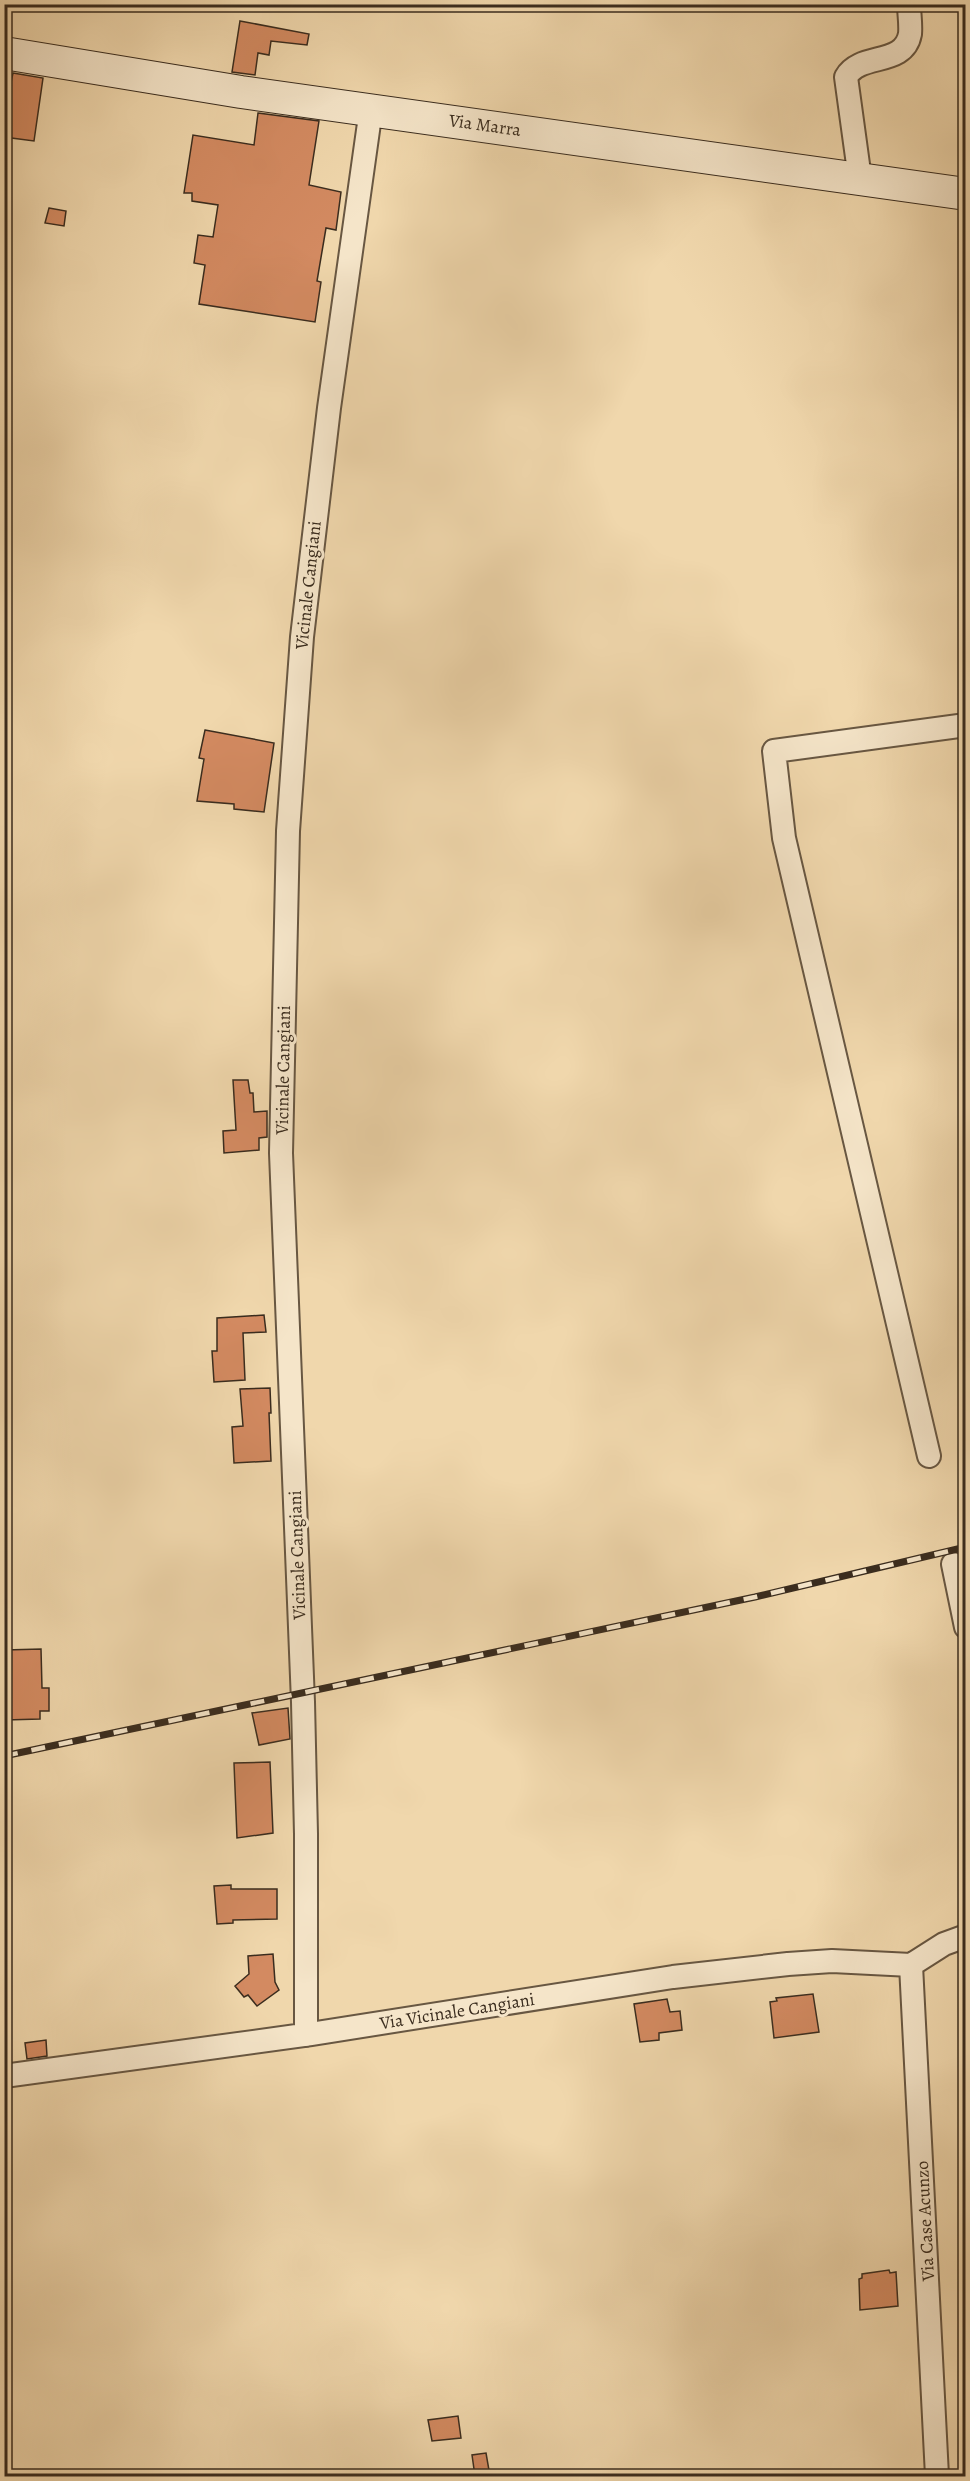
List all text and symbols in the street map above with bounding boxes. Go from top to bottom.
street label: Via Marra [446,108,523,142]
street label: Vicinale Cangiani [289,519,327,652]
street label: Vicinale Cangiani [270,1005,296,1136]
street label: Vicinale Cangiani [283,1490,311,1621]
street label: Via Vicinale Cangiani [377,1987,536,2035]
street label: Via Case Acunzo [910,2160,940,2283]

